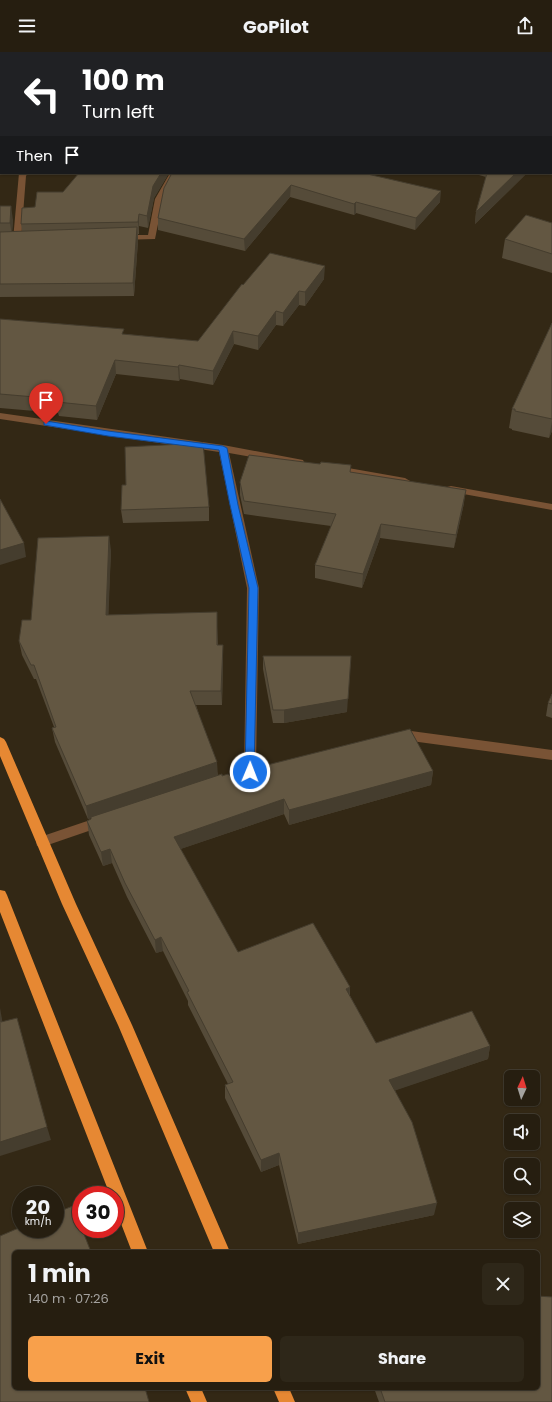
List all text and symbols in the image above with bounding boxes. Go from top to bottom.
text: GoPilot [243,14,309,39]
icon: menu [16,15,38,37]
icon: share [514,15,536,37]
text: 100 m [82,61,165,100]
icon: left [16,68,68,120]
text: Turn left [82,99,154,124]
icon: arrive [61,144,83,166]
text: Then [16,145,53,166]
pin [29,383,63,424]
icon: arrive [35,389,57,411]
position arrow [229,751,271,793]
north arrow [504,1070,540,1106]
map controls [504,1070,540,1238]
button: sound [504,1114,540,1150]
button: search [504,1158,540,1194]
speed limit sign: 30 [72,1186,124,1238]
text: 20 [26,1193,50,1221]
button: layers [504,1202,540,1238]
text: km/h [25,1214,51,1229]
text: 1 min [28,1257,91,1290]
button: close [482,1263,524,1305]
text: 140 m · 07:26 [28,1289,109,1308]
button: Exit [28,1336,272,1382]
button: Share [280,1336,524,1382]

